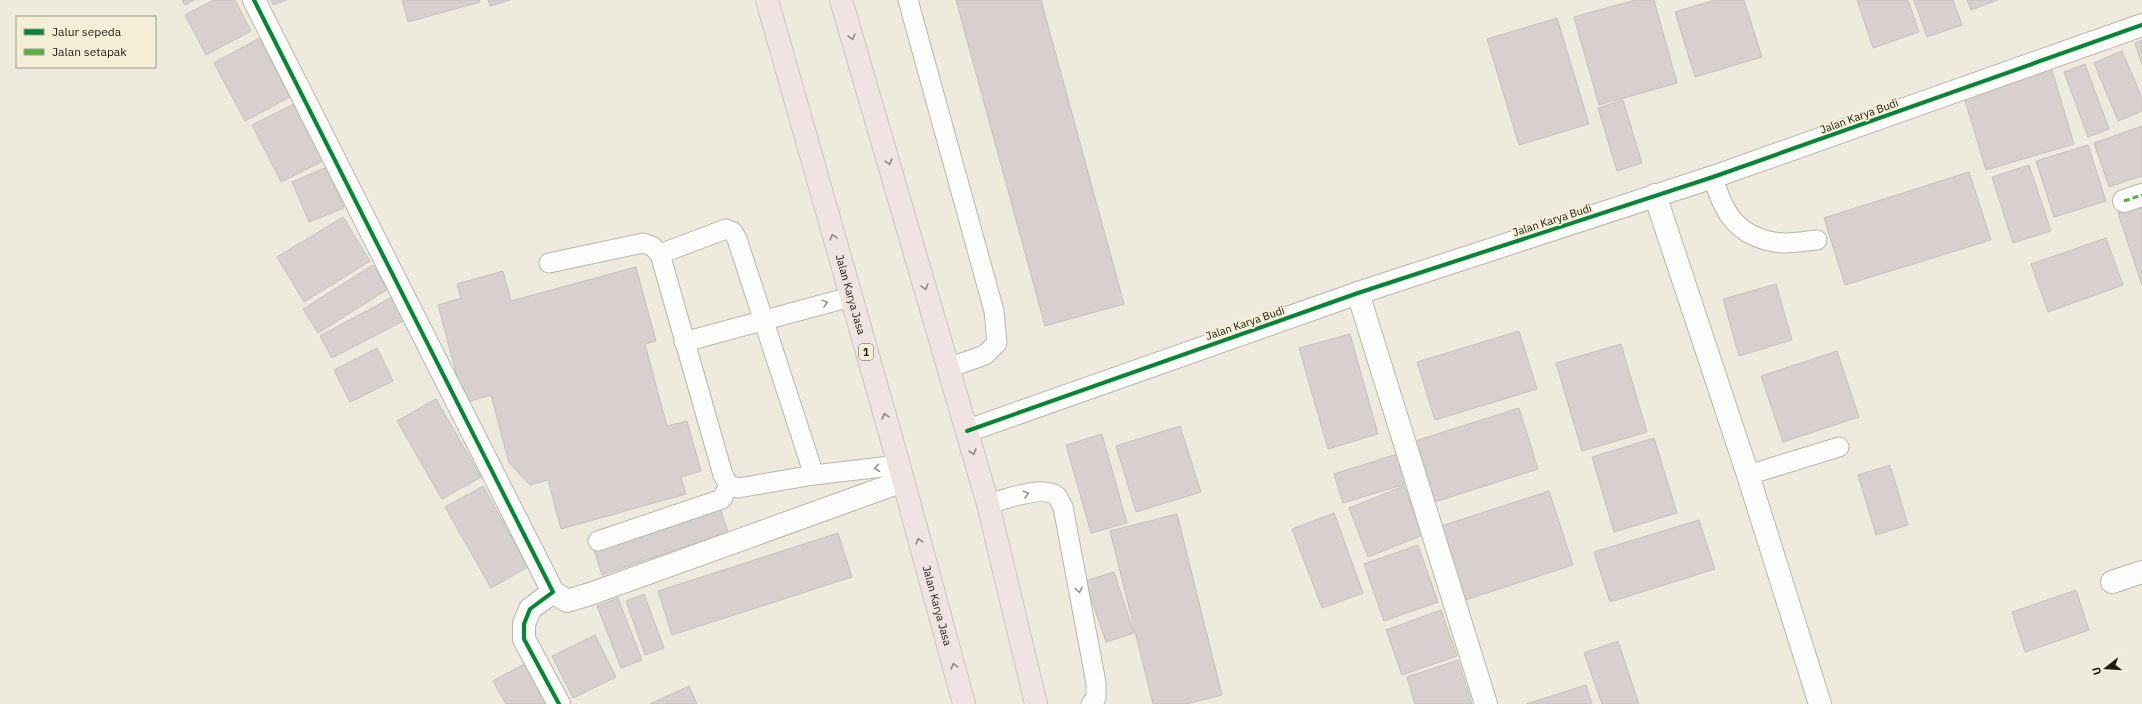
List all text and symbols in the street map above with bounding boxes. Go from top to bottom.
legend [16,16,156,68]
text: Jalur sepeda [52,24,122,39]
one-way arrow [847,34,856,41]
text: Jalan setapak [52,44,127,59]
street label: Jalan Karya Budi [1818,95,1900,137]
one-way arrow [884,158,893,165]
street label: Jalan Karya Budi [1511,201,1593,239]
one-way arrow [829,234,838,241]
street label: Jalan Karya Jasa [833,253,869,336]
one-way arrow [920,283,929,290]
one-way arrow [822,300,828,308]
street label: Jalan Karya Budi [1204,303,1286,343]
road number: 1 [859,344,873,360]
one-way arrow [881,412,890,419]
one-way arrow [968,448,977,455]
one-way arrow [874,463,880,472]
one-way arrow [1022,490,1029,499]
one-way arrow [915,538,924,545]
street label: Jalan Karya Jasa [920,564,955,647]
one-way arrow [1074,587,1083,594]
north arrow [2086,648,2126,688]
one-way arrow [950,663,959,670]
text: U [2089,665,2104,677]

